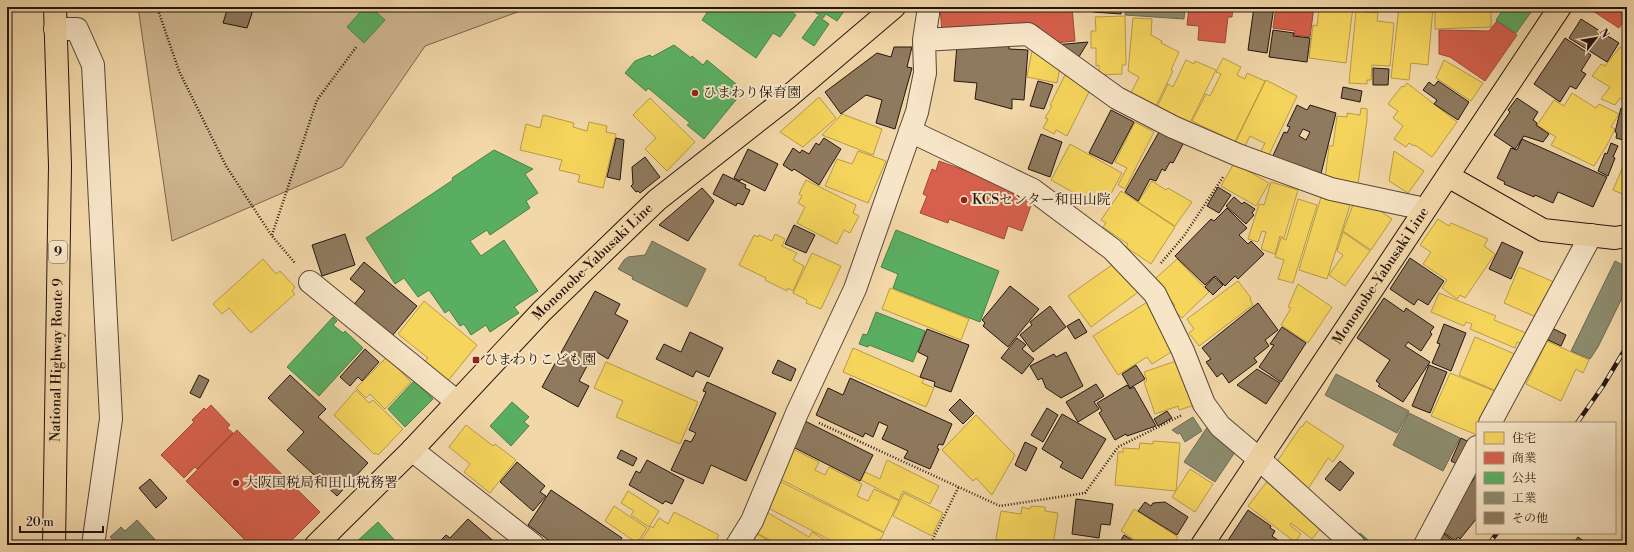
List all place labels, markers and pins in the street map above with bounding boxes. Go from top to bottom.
place label: ひまわり保育園 [703,84,801,102]
marker: ひまわり保育園 [690,88,700,98]
place label: KCSセンター和田山院 [972,191,1111,209]
marker: KCSセンター和田山院 [959,195,969,205]
place label: ひまわりこども園 [484,351,596,369]
marker: ひまわりこども園 [471,355,481,365]
place label: 大阪国税局和田山税務署 [244,474,398,492]
marker: 大阪国税局和田山税務署 [231,478,241,488]

